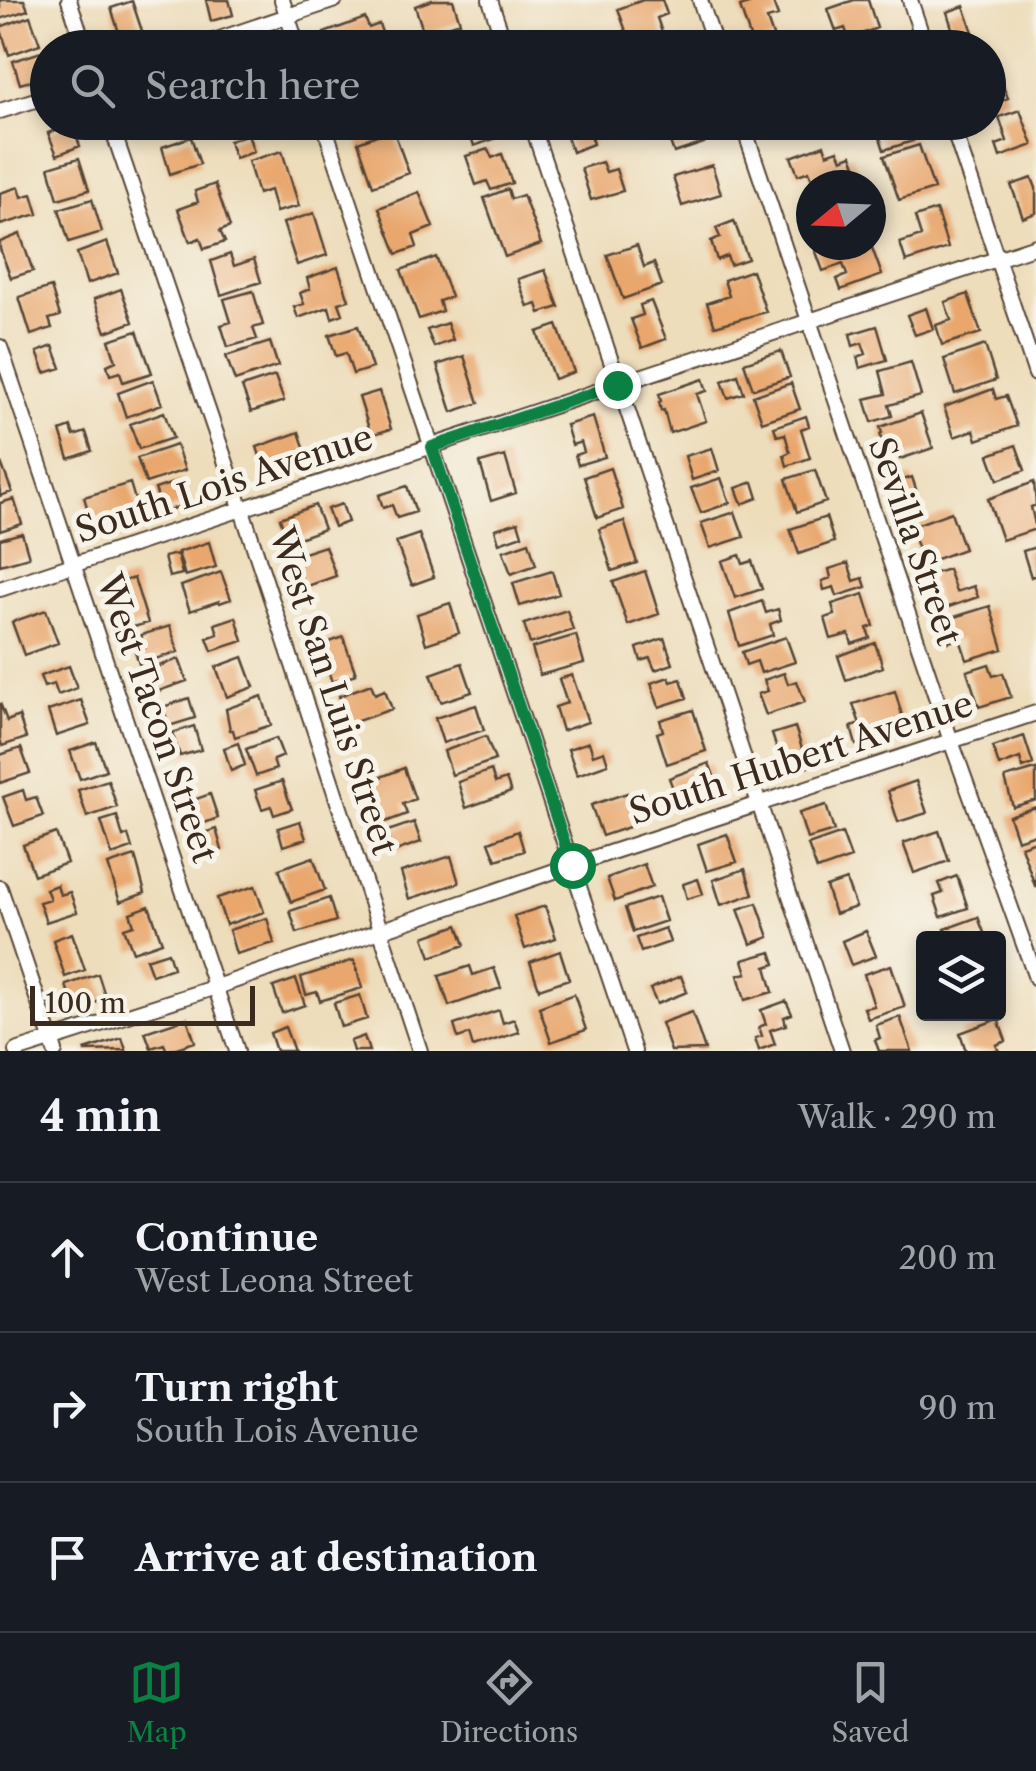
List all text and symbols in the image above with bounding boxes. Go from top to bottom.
search box [30,30,1006,140]
icon: search [65,58,120,113]
text: Search here [145,62,360,109]
north arrow [796,170,886,260]
route end [595,363,641,409]
street label: South Lois Avenue [70,415,378,552]
street label: Sevilla Street [860,431,971,651]
street label: West San Luis Street [260,521,407,860]
street label: West Tacon Street [88,567,227,868]
street label: South Hubert Avenue [624,682,978,833]
route start [550,843,596,889]
map controls [916,931,1006,1021]
button: layers [916,931,1006,1021]
scale bar [30,981,255,1026]
text: 100 m [45,986,126,1020]
text: 4 min [40,1090,161,1142]
text: Walk · 290 m [798,1097,996,1136]
text: Continue [135,1214,318,1261]
icon: ahead [40,1230,95,1285]
text: 200 m [899,1238,996,1277]
text: West Leona Street [135,1261,413,1300]
text: Turn right [135,1364,338,1411]
icon: right [40,1380,95,1435]
text: 90 m [919,1388,996,1427]
text: South Lois Avenue [135,1411,419,1450]
icon: arrive [40,1530,95,1585]
text: Arrive at destination [135,1534,538,1581]
tab: Map [127,1655,187,1749]
tab: Directions [440,1655,578,1749]
tab: Saved [832,1655,909,1749]

